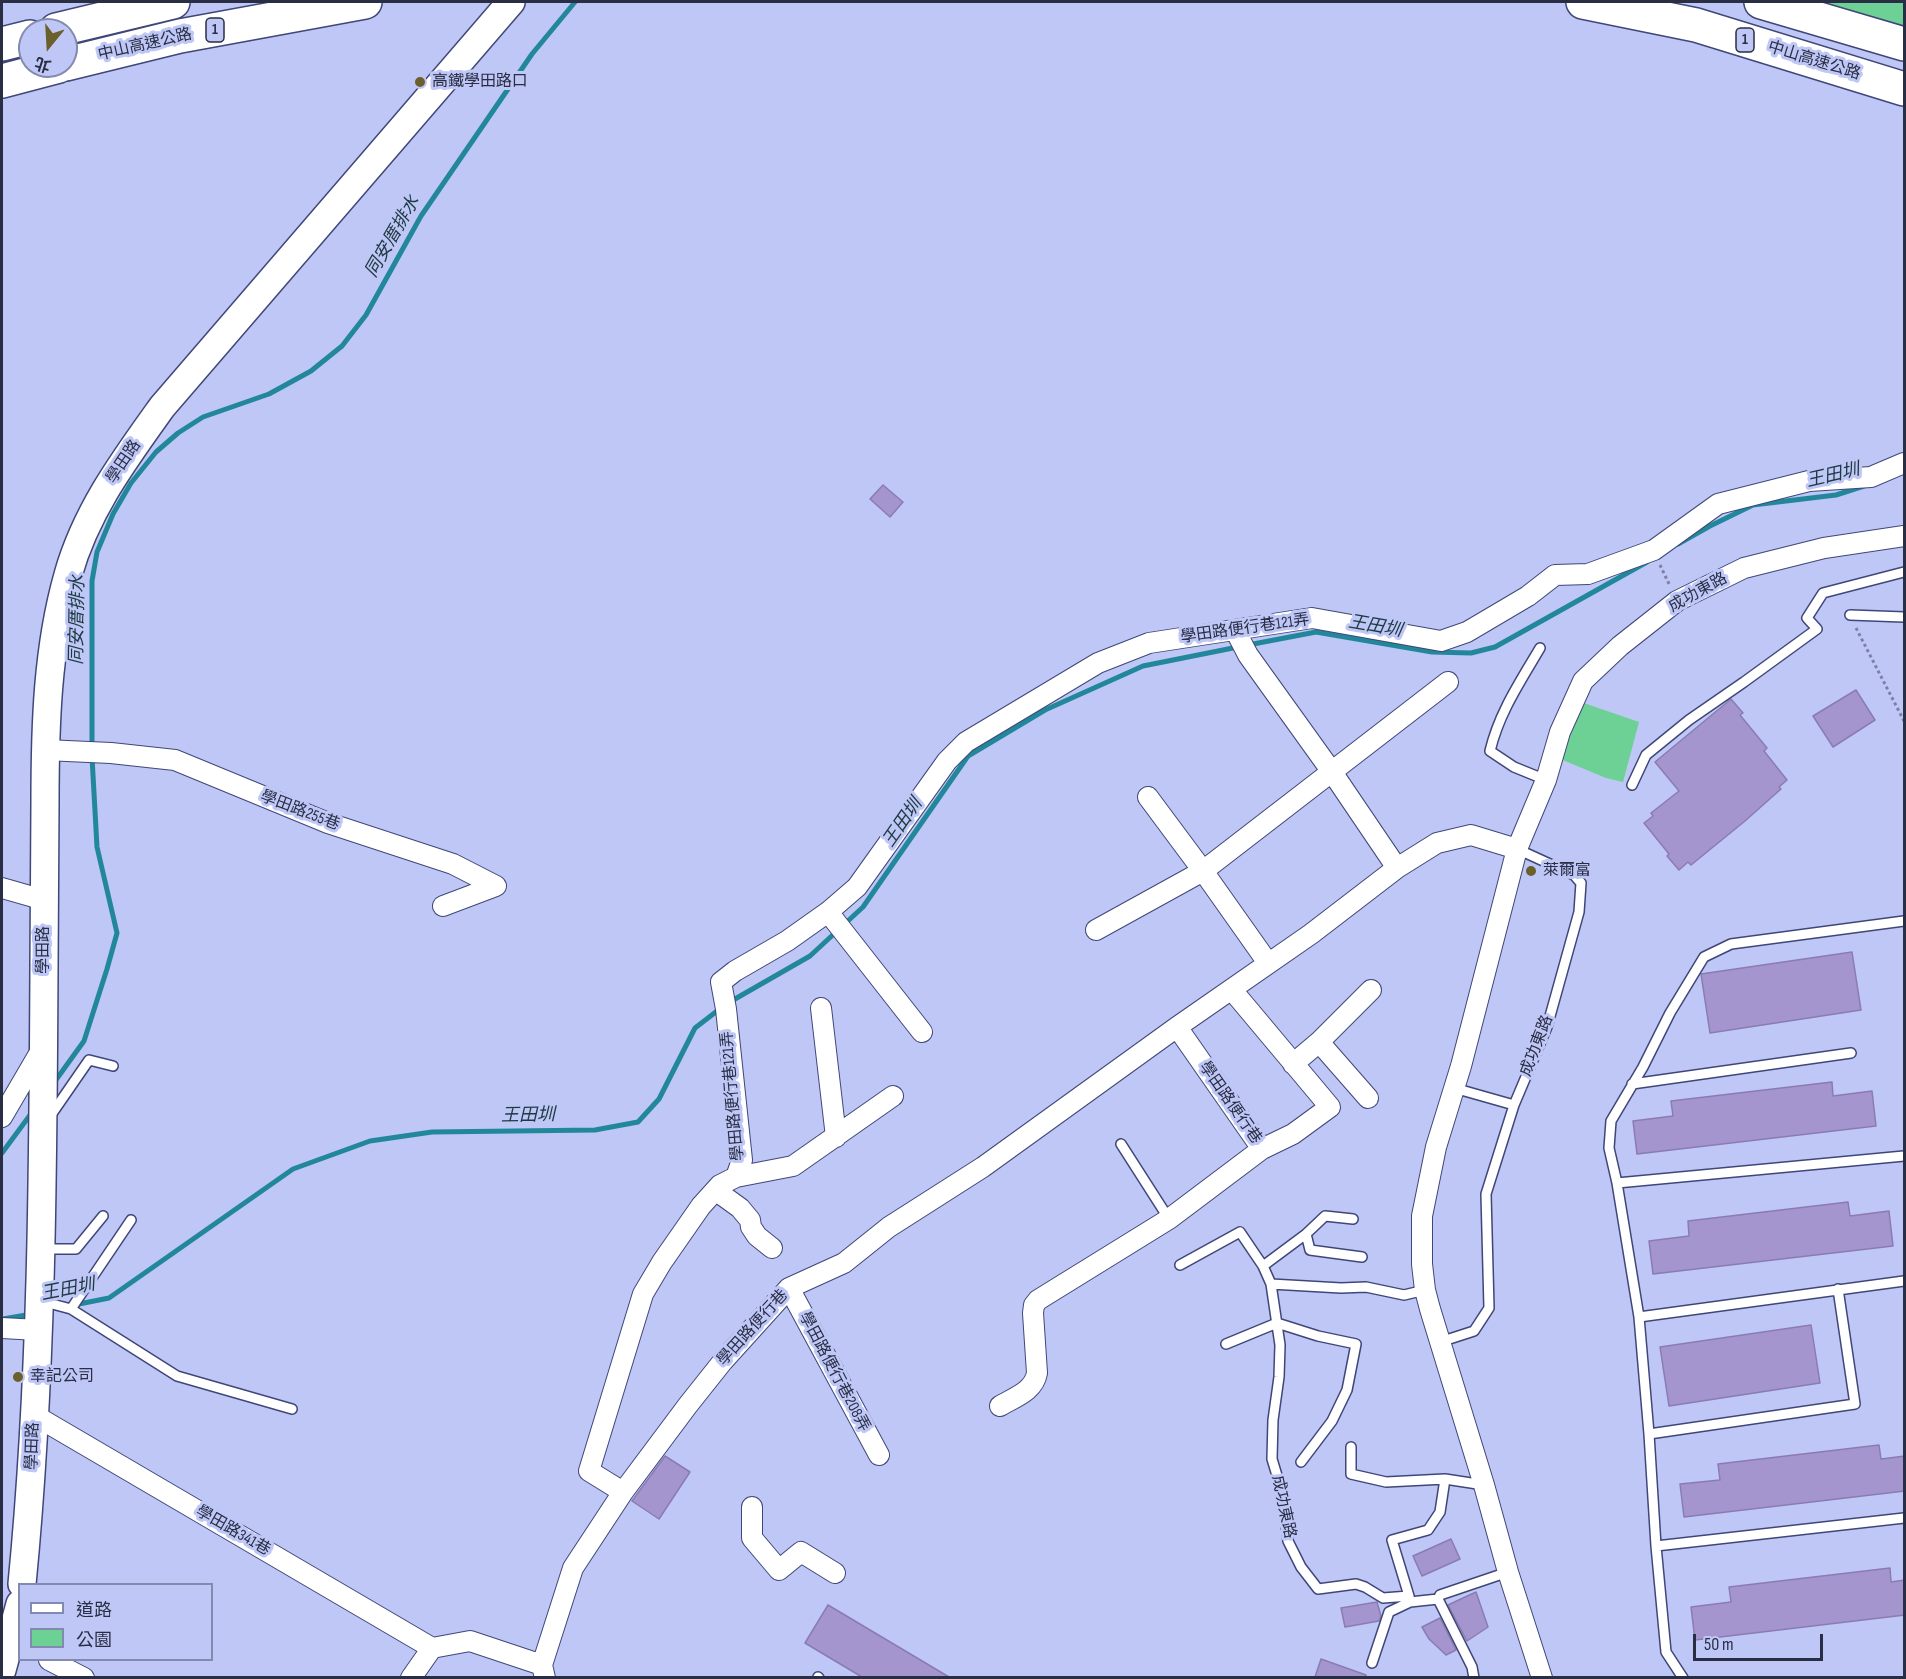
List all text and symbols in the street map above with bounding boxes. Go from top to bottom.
north arrow [18,18,78,78]
road number: 1 [206,18,224,42]
street label: 中山高速公路 [96,25,194,65]
road number: 1 [1736,28,1754,52]
street label: 中山高速公路 [1765,38,1863,84]
text: 北 [32,52,53,75]
place label: 高鐵學田路口 [432,72,528,92]
marker: 高鐵學田路口 [413,75,427,89]
water label: 同安厝排水 [361,193,425,281]
street label: 學田路 [103,437,145,487]
water label: 王田圳 [1804,459,1862,493]
street label: 成功東路 [1665,569,1731,617]
water label: 同安厝排水 [66,575,90,665]
street label: 學田路便行巷121弄 [1179,610,1311,648]
water label: 王田圳 [1347,612,1403,642]
street label: 學田路255巷 [258,787,342,835]
water label: 王田圳 [879,795,927,851]
place label: 萊爾富 [1543,861,1591,881]
marker: 萊爾富 [1524,864,1538,878]
street label: 學田路 [34,926,54,974]
street label: 成功東路 [1517,1013,1557,1079]
street label: 學田路便行巷121弄 [718,1030,748,1162]
street label: 學田路便行巷 [1195,1058,1265,1148]
water label: 王田圳 [501,1105,555,1127]
water label: 王田圳 [39,1274,97,1306]
street label: 學田路便行巷 [714,1286,792,1370]
street label: 學田路便行巷208弄 [794,1309,874,1435]
place label: 幸記公司 [30,1367,94,1387]
marker: 幸記公司 [11,1370,25,1384]
street label: 學田路 [23,1422,43,1470]
street label: 成功東路 [1267,1474,1299,1540]
street label: 學田路341巷 [192,1502,274,1560]
legend [18,1583,213,1661]
text: 道路 [76,1600,112,1621]
scale bar [1696,1622,1826,1660]
text: 公園 [76,1630,112,1651]
text: 50 m [1704,1634,1734,1655]

